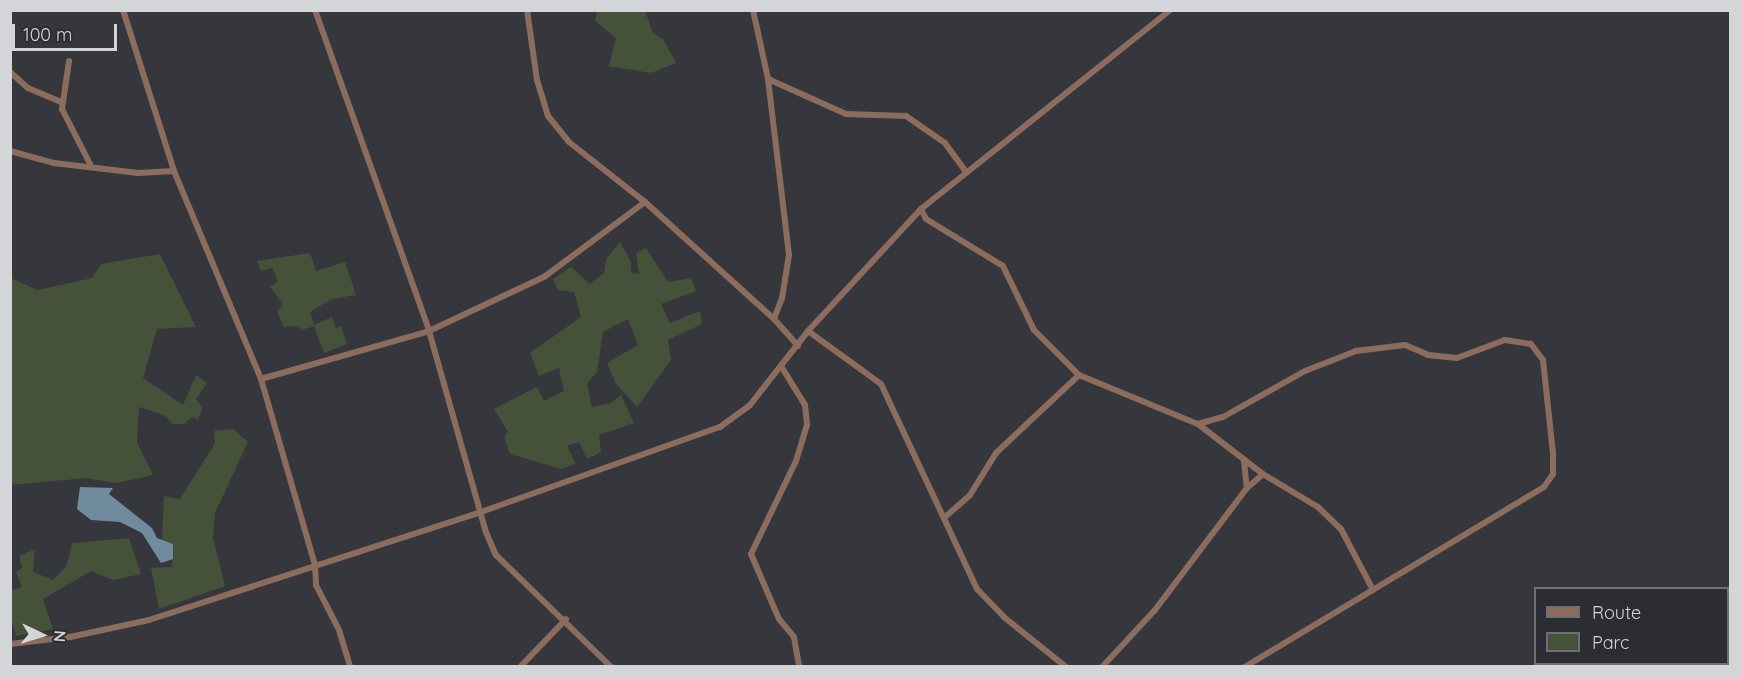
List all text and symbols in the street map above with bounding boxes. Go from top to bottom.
scale bar [15,12,120,50]
text: 100 m [23,23,72,46]
legend [1534,587,1729,665]
text: Route [1592,601,1641,624]
north arrow [12,605,72,665]
text: N [50,630,70,643]
text: Parc [1592,631,1629,654]

